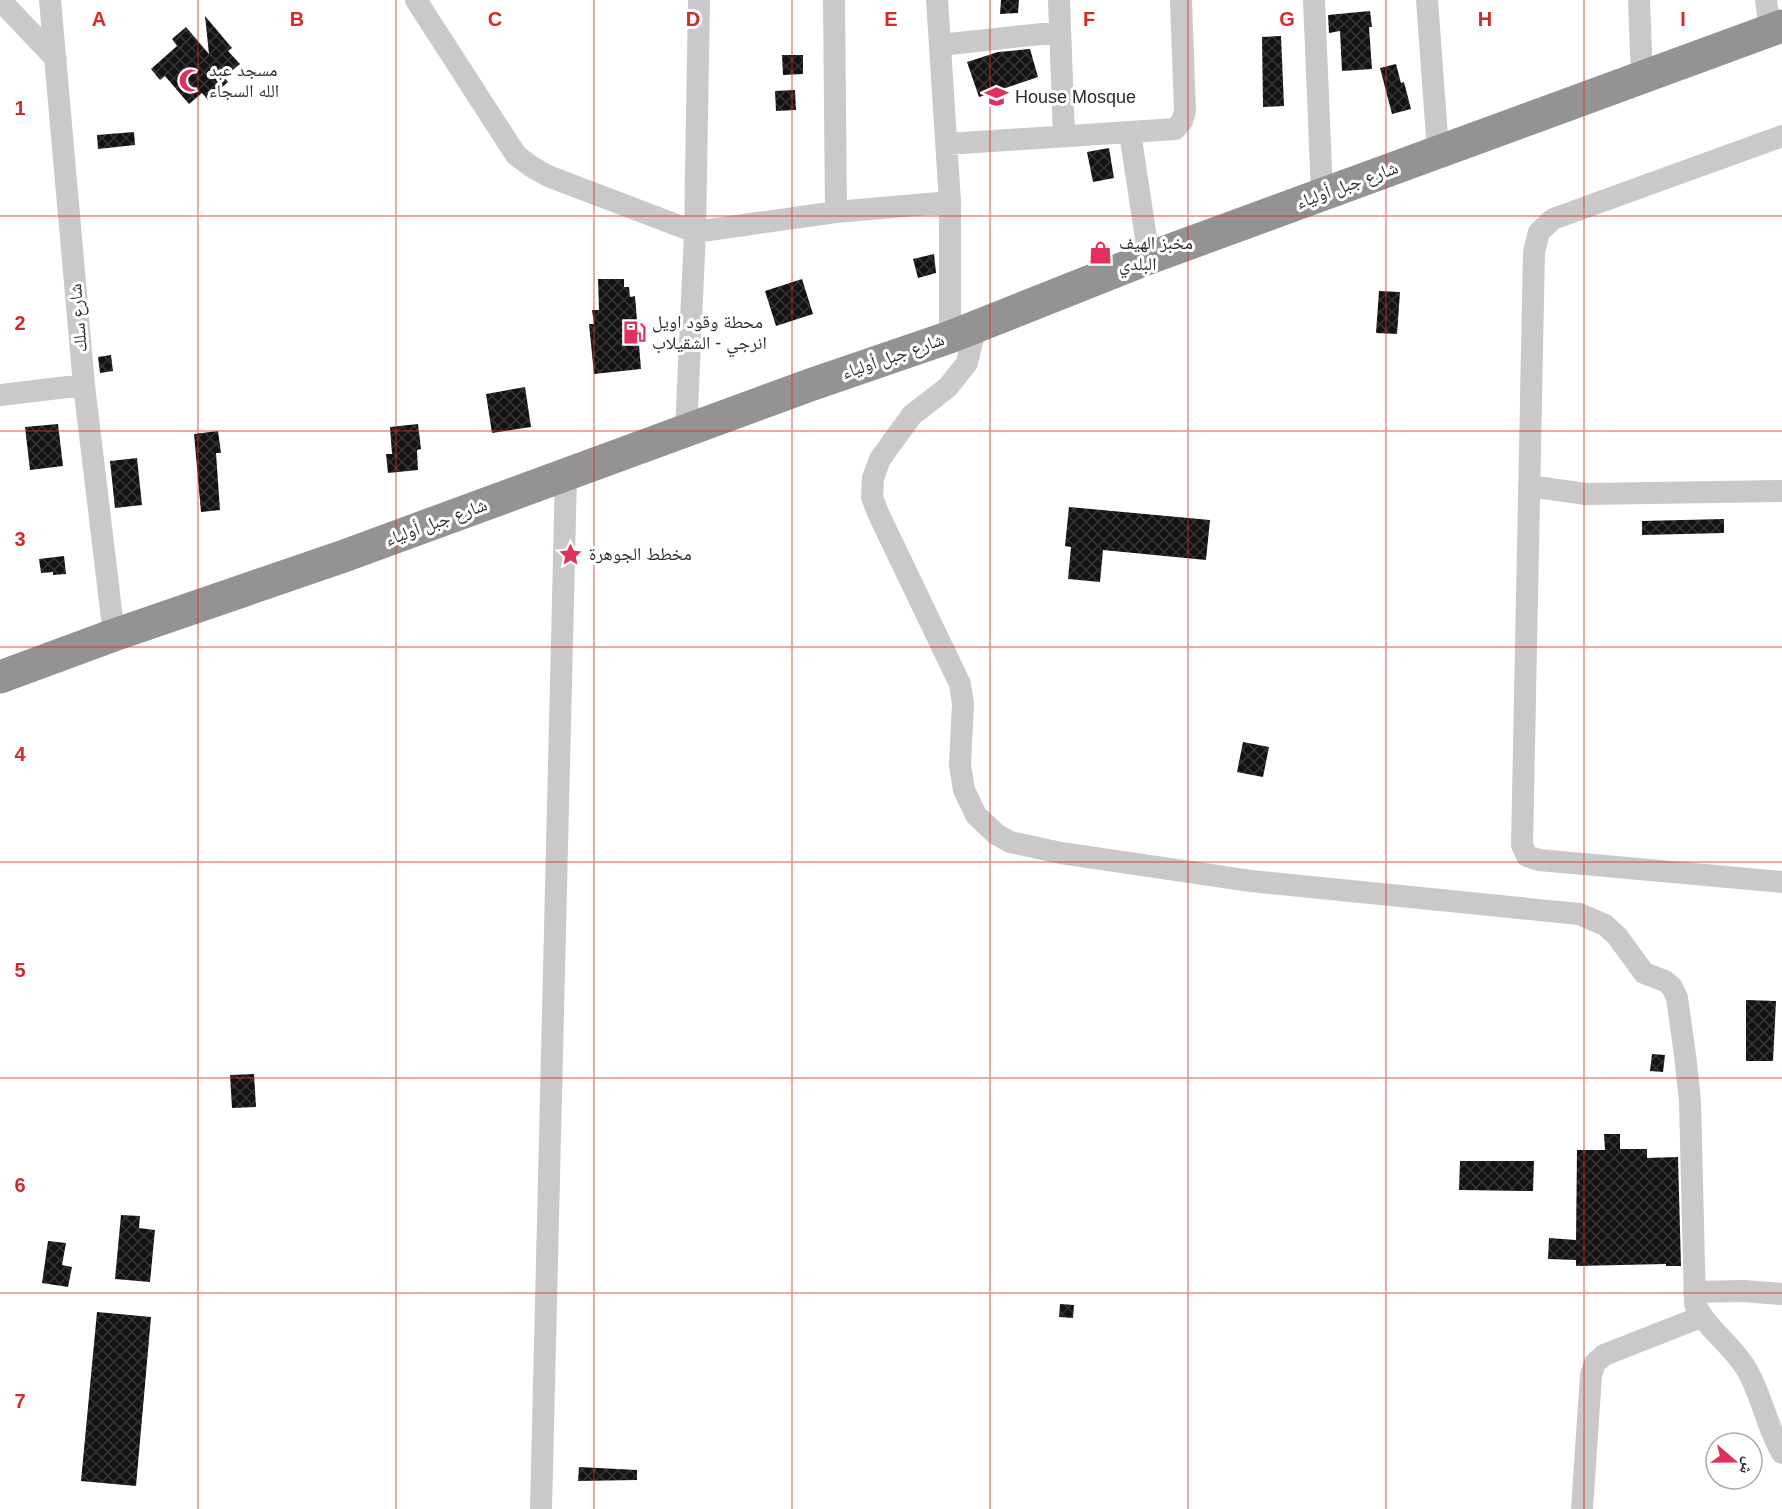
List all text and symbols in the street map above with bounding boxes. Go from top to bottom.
text: A [92,8,106,30]
text: B [290,8,304,30]
text: C [488,8,502,30]
text: D [686,8,700,30]
text: E [884,8,898,30]
text: F [1083,8,1095,30]
text: G [1279,8,1295,30]
text: H [1478,8,1492,30]
text: I [1680,8,1686,30]
place label: مسجد عبد الله السجاء [209,60,279,101]
mosque icon: مسجد عبد الله السجاء [178,67,204,93]
school or university icon: House Mosque [984,84,1010,110]
place label: House Mosque [1015,87,1136,107]
text: 1 [14,97,26,119]
street label: شارع جبل أولياء [1293,157,1401,214]
place label: مخبز الهيف البلدي [1119,233,1193,279]
shop icon: مخبز الهيف البلدي [1088,240,1114,266]
street label: شارع سلك [65,283,92,353]
text: 2 [14,312,26,334]
place label: محطة وقود اويل انرجي - الشقيلاب [652,312,767,358]
fuel station icon: محطة وقود اويل انرجي - الشقيلاب [621,319,647,345]
street label: شارع جبل أولياء [839,328,947,384]
street label: شارع جبل أولياء [382,494,490,551]
text: 3 [14,528,26,550]
place icon: مخطط الجوهرة [558,541,584,567]
place label: مخطط الجوهرة [589,544,692,564]
text: 4 [14,743,26,765]
text: 5 [14,959,26,981]
text: 6 [14,1174,26,1196]
text: 7 [14,1390,26,1412]
north arrow [1704,1431,1764,1491]
text: ش [1736,1455,1759,1477]

